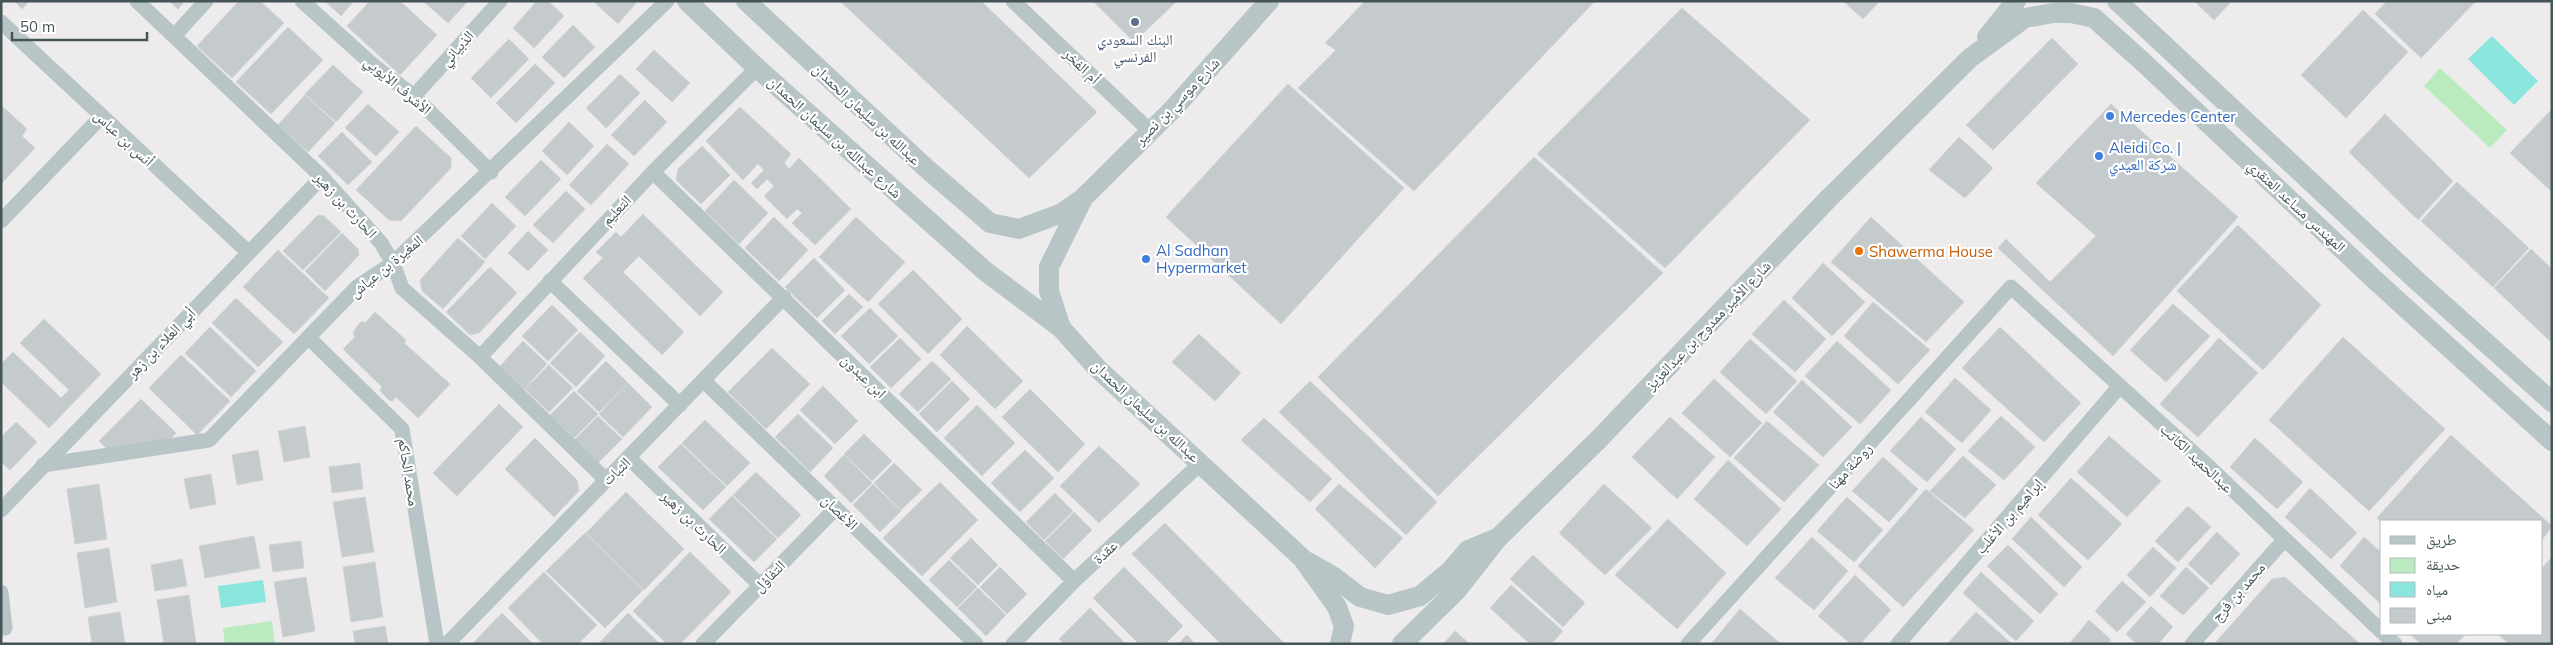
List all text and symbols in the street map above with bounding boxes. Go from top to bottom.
scale bar [12,10,148,42]
marker: البنك السعودي الفرنسي [1129,16,1141,28]
text: 50 m [20,17,55,36]
street label: الذبياني [436,26,480,72]
place label: البنك السعودي الفرنسي [1097,30,1173,68]
street label: أم الفخر [1058,43,1104,89]
street label: الأشرف الأيوبي [359,51,435,121]
street label: شارع موسي بن نصير [1130,53,1226,151]
street label: عبدالله بن سليمان الحمدان [808,59,925,170]
street label: شارع عبدالله بن سليمان الحمدان [764,72,906,203]
street label: أنس بن عباس [90,106,158,171]
place label: Mercedes Center [2120,107,2236,126]
marker: Mercedes Center [2104,110,2116,122]
place label: Aleidi Co. | شركة العيدي [2109,138,2181,176]
marker: Aleidi Co. | شركة العيدي [2093,150,2105,162]
street label: المهندس مساعد العنقري [2242,156,2350,258]
street label: الحارث بن زهير [309,167,381,243]
street label: التعليم [597,191,636,230]
street label: المغيرة بن عياش [345,230,427,302]
place label: Al Sadhan Hypermarket [1156,241,1247,277]
place label: Shawerma House [1869,242,1993,261]
marker: Shawerma House [1853,245,1865,257]
marker: Al Sadhan Hypermarket [1140,253,1152,265]
street label: شارع الأمير ممدوح بن عبدالعزيز [1640,256,1776,395]
street label: أبي العلاء بن زهر [122,304,201,385]
street label: ابن عبدون [837,350,890,403]
street label: عبدالله بن سليمان الحمدان [1087,356,1204,467]
street label: عبدالحميد الكاتب [2156,419,2238,497]
street label: محمد الحاكم [393,437,424,508]
street label: روضة مهنا [1824,439,1876,493]
street label: الثبات [598,453,634,489]
street label: إبراهيم بن الأغلب [1971,474,2048,558]
street label: الحارث بن زهير [656,485,731,559]
street label: الأغصان [817,490,862,535]
legend [2380,520,2543,635]
text: طريق [2426,530,2457,550]
street label: عقدة [1089,536,1122,568]
text: حديقة [2426,555,2461,574]
street label: التفاؤل [749,556,790,597]
street label: محمد بن فرج [2207,558,2270,626]
text: مياه [2426,580,2448,599]
text: مبنى [2426,605,2452,625]

